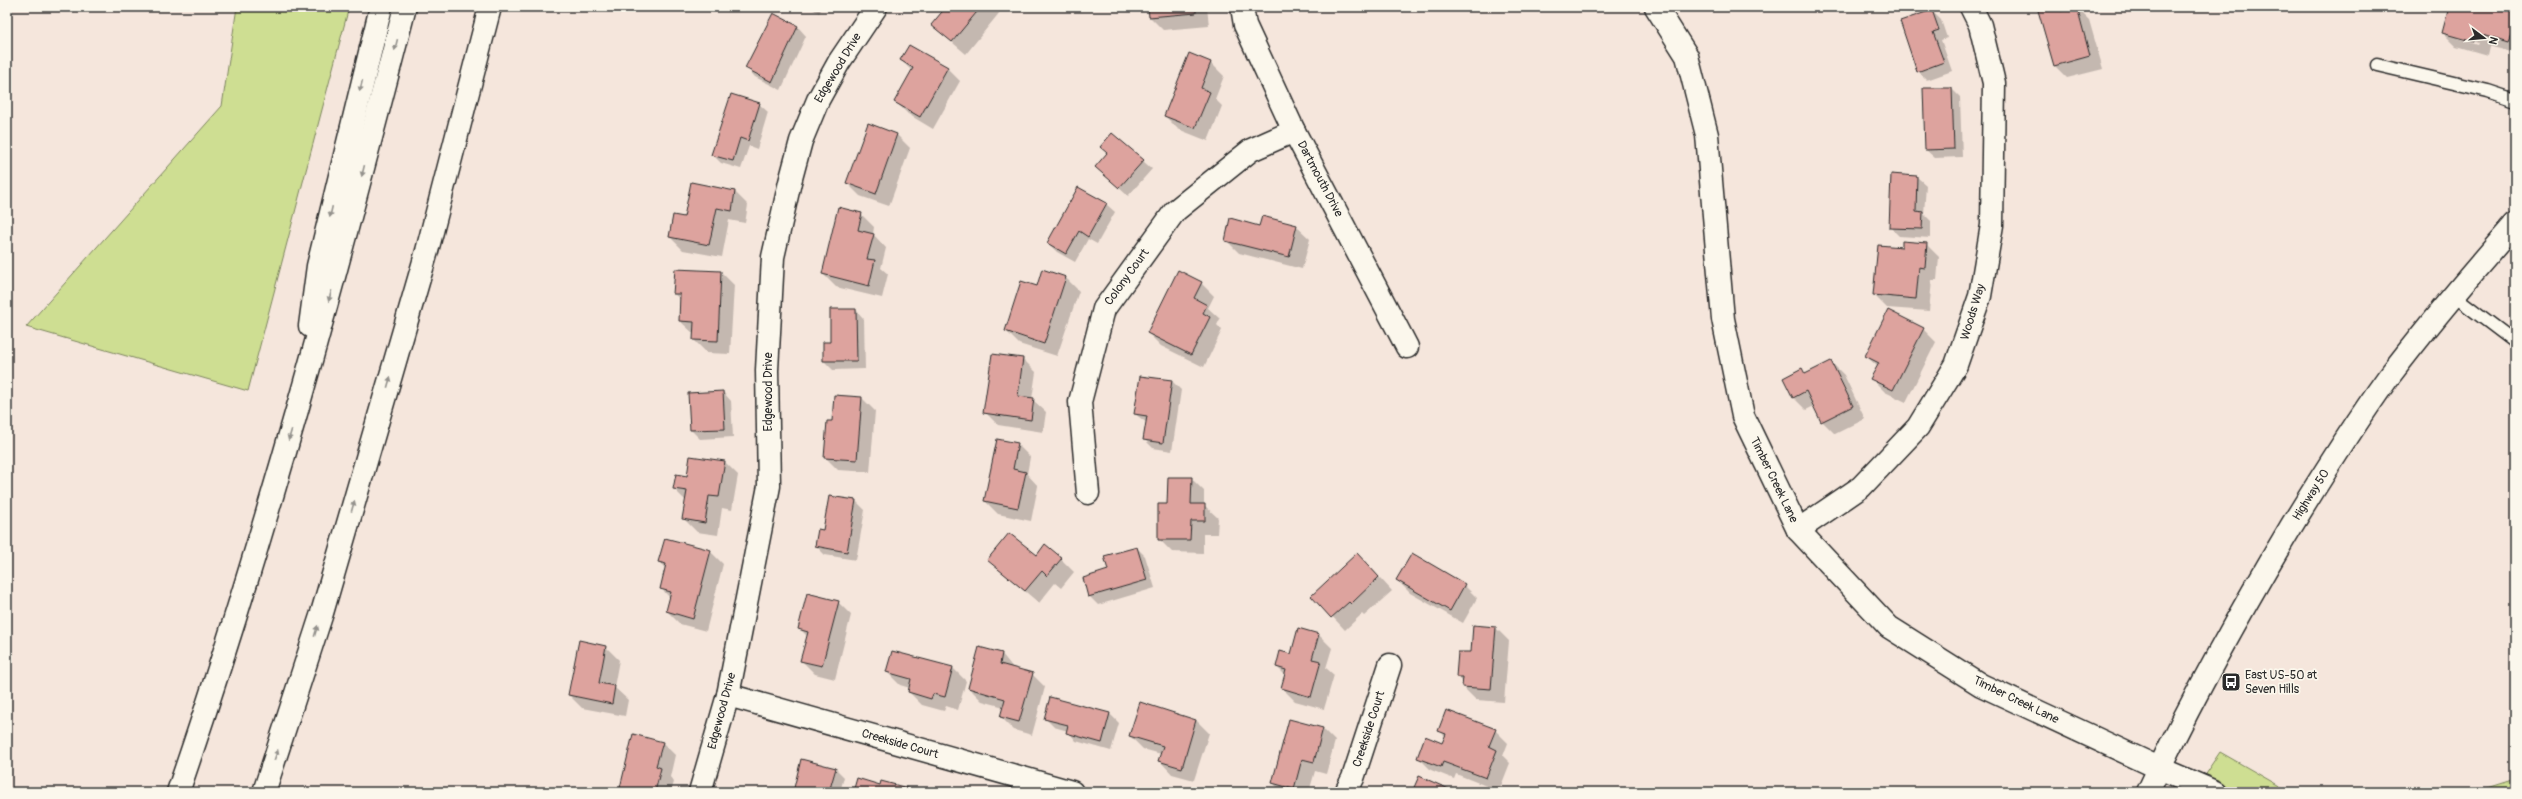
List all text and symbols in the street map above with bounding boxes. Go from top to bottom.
north arrow [2464,18,2504,58]
street label: Edgewood Drive [811,30,865,106]
text: N [2486,35,2500,47]
one-way arrow [392,39,398,51]
one-way arrow [358,79,364,92]
street label: Dartmouth Drive [1294,138,1346,220]
one-way arrow [360,165,366,177]
one-way arrow [327,206,333,218]
street label: Colony Court [1101,246,1153,308]
street label: Woods Way [1957,282,1989,342]
one-way arrow [326,290,332,302]
street label: Edgewood Drive [761,352,776,432]
one-way arrow [386,375,392,387]
one-way arrow [287,429,293,441]
street label: Timber Creek Lane [1747,435,1801,525]
street label: Highway 50 [2289,467,2333,523]
one-way arrow [350,500,356,512]
one-way arrow [313,625,319,637]
place label: East US-50 at Seven Hills [2245,668,2317,697]
street label: Edgewood Drive [705,671,740,751]
bus stop icon: East US-50 at Seven Hills [2220,671,2242,693]
street label: Timber Creek Lane [1971,673,2061,727]
street label: Creekside Court [1350,689,1388,769]
street label: Creekside Court [860,726,940,762]
one-way arrow [274,749,280,761]

